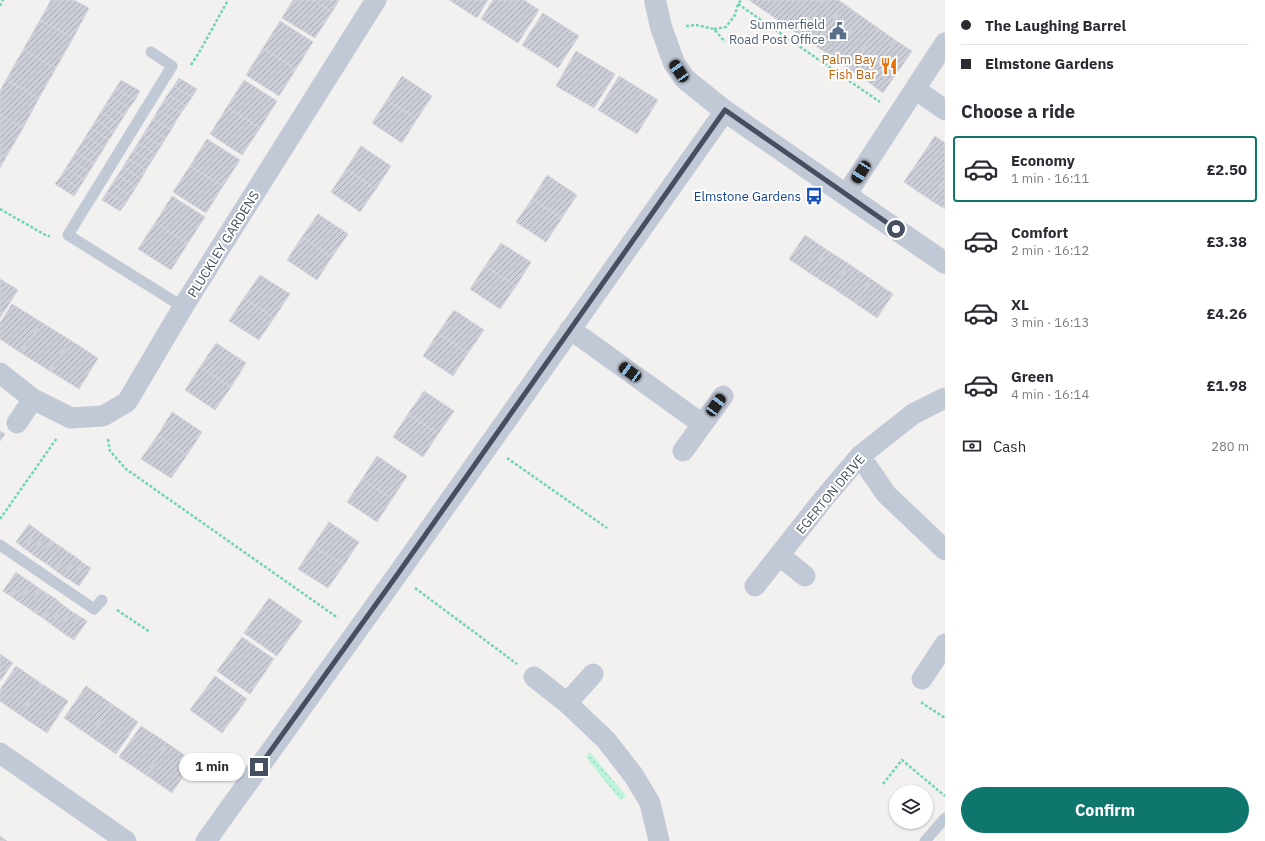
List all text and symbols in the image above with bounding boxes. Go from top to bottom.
place label: Summerfield Road Post Office [729,16,825,48]
text: The Laughing Barrel [985,16,1126,35]
public building icon: Summerfield Road Post Office [828,21,848,41]
place label: Palm Bay Fish Bar [822,51,877,83]
text: Elmstone Gardens [985,54,1114,73]
restaurant icon: Palm Bay Fish Bar [879,56,899,76]
car [667,58,691,84]
text: Choose a ride [961,100,1075,123]
icon: car [963,151,999,187]
text: Economy [1011,151,1075,170]
car [849,159,873,185]
text: £2.50 [1207,160,1247,179]
text: 1 min · 16:11 [1011,170,1089,187]
bus stop icon: Elmstone Gardens [804,186,824,206]
street label: PLUCKLEY GARDENS [184,188,263,301]
place label: Elmstone Gardens [694,188,801,205]
route start [887,220,905,238]
icon: car [963,223,999,259]
text: Comfort [1011,223,1068,242]
text: £3.38 [1207,232,1247,251]
text: 2 min · 16:12 [1011,242,1089,259]
icon: car [963,295,999,331]
text: XL [1011,295,1029,314]
text: £4.26 [1207,304,1247,323]
text: 3 min · 16:13 [1011,314,1089,331]
car [617,360,643,384]
icon: car [963,367,999,403]
text: Green [1011,367,1054,386]
text: £1.98 [1207,376,1247,395]
text: 4 min · 16:14 [1011,386,1089,403]
car [704,392,728,418]
icon: cash [961,435,983,457]
text: Cash [993,437,1026,456]
text: 280 m [1211,438,1249,455]
street label: EGERTON DRIVE [792,451,869,538]
callout: 1 min [179,753,245,781]
text: 1 min [195,758,229,775]
route end [250,758,268,776]
map controls [889,785,933,829]
button: layers [889,785,933,829]
button: Confirm [961,787,1249,833]

